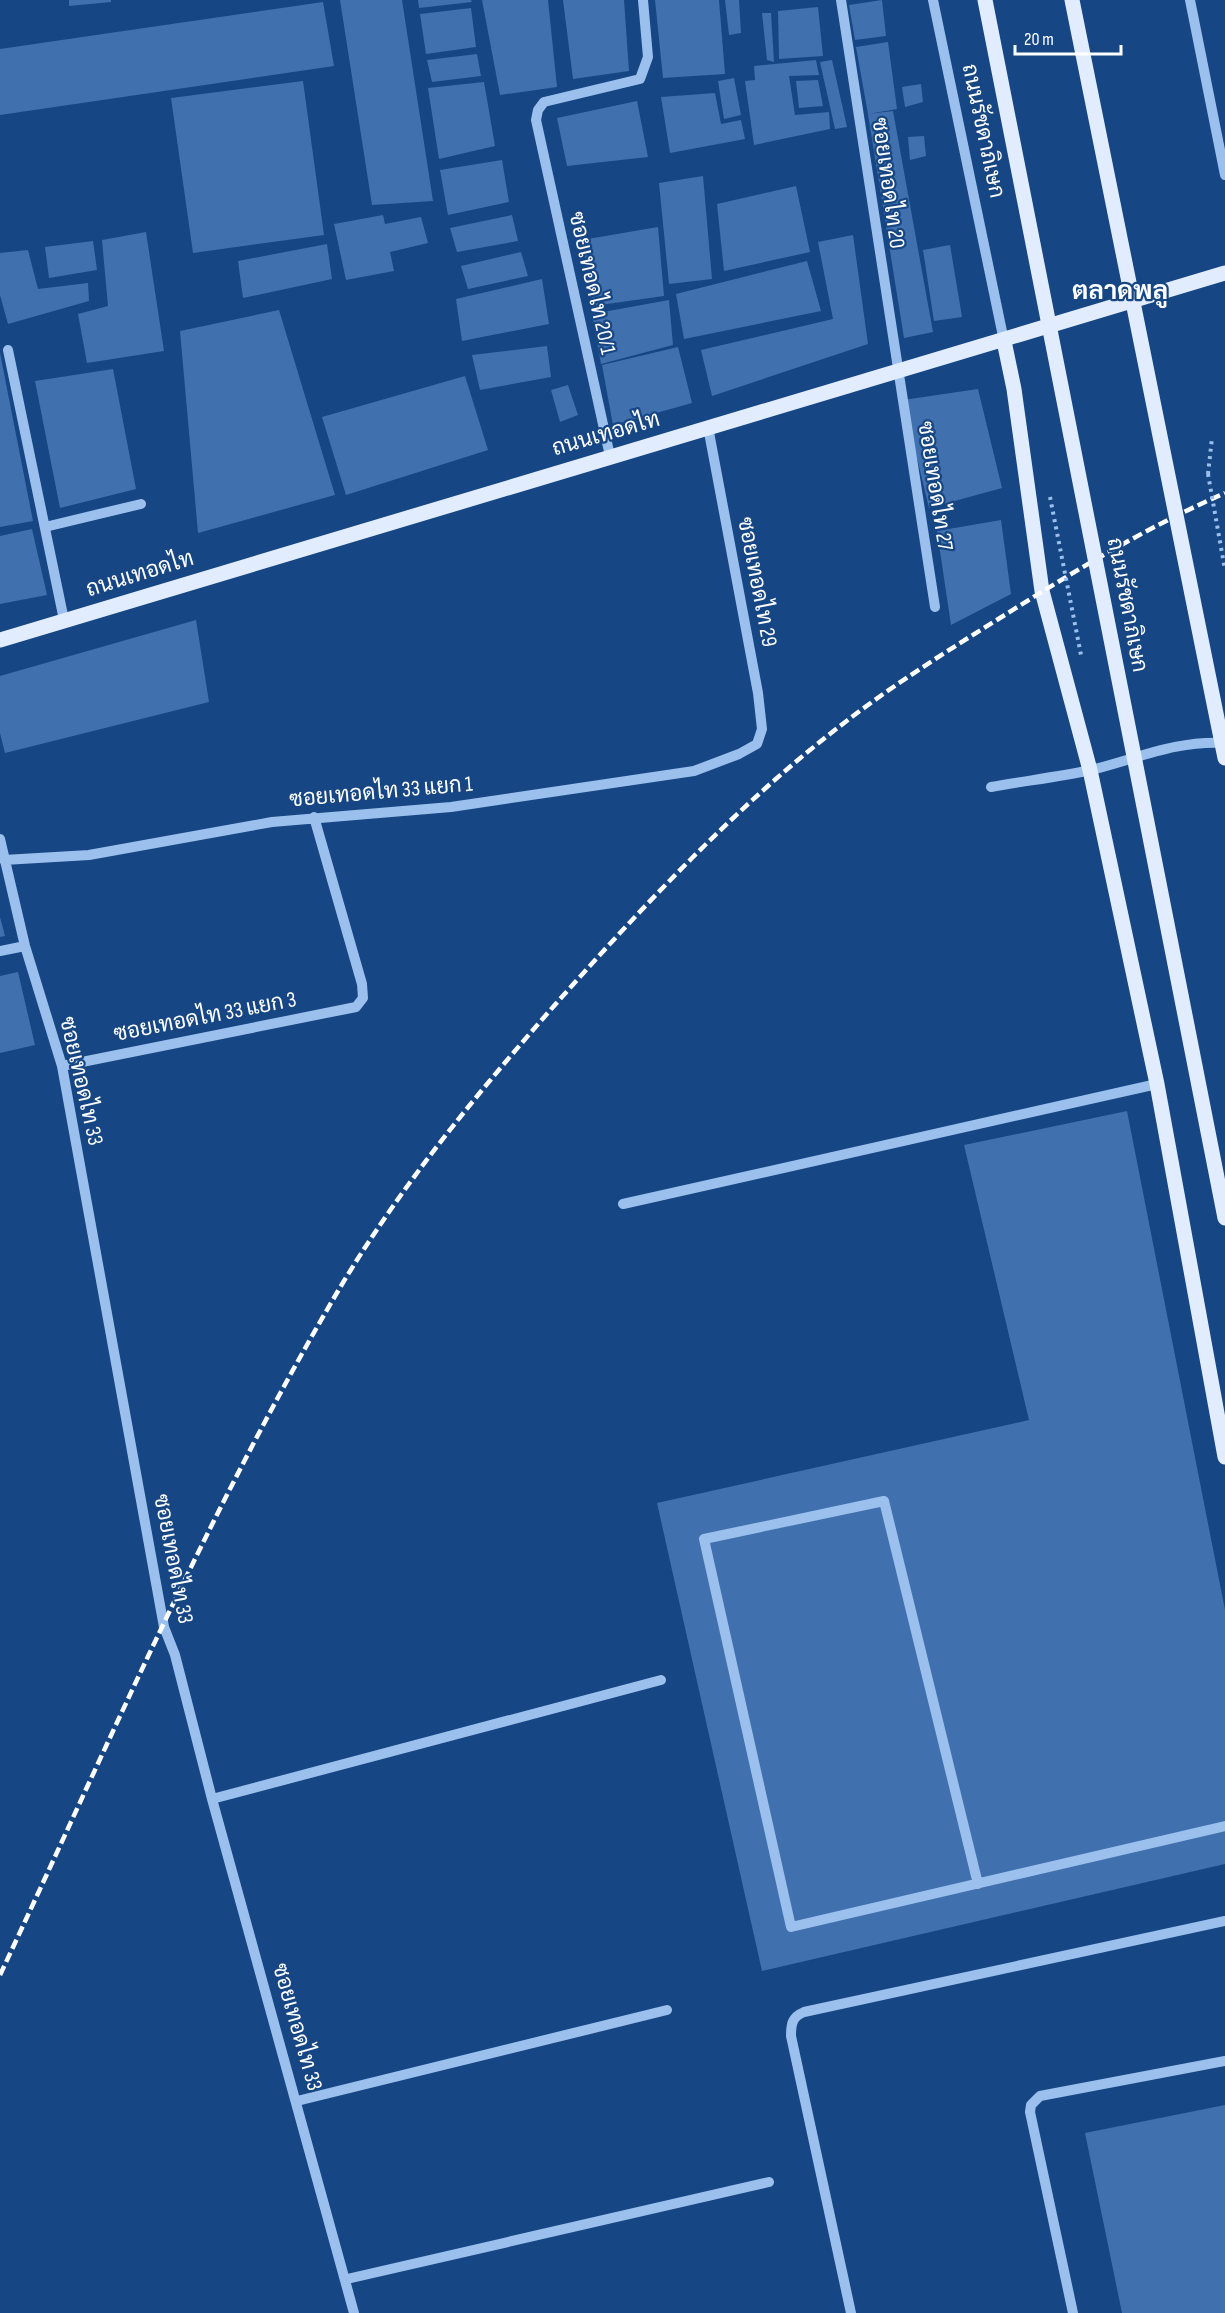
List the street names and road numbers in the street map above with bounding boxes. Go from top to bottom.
street label: ถนนรัชดาภิเษก [956,61,1011,201]
street label: ซอยเทอดไท 20 [865,116,913,250]
street label: ซอยเทอดไท 20/1 [562,208,624,357]
street label: ถนนเทอดไท [548,404,663,462]
street label: ซอยเทอดไท 27 [911,419,961,553]
street label: ซอยเทอดไท 29 [731,514,785,649]
street label: ถนนรัชดาภิเษก [1101,535,1154,675]
street label: ถนนเทอดไท [82,543,197,603]
street label: ซอยเทอดไท 33 แยก 1 [288,769,474,813]
street label: ซอยเทอดไท 33 แยก 3 [111,984,299,1048]
street label: ซอยเทอดไท 33 [53,1014,111,1148]
street label: ซอยเทอดไท 33 [147,1492,201,1626]
street label: ซอยเทอดไท 33 [266,1960,330,2094]

